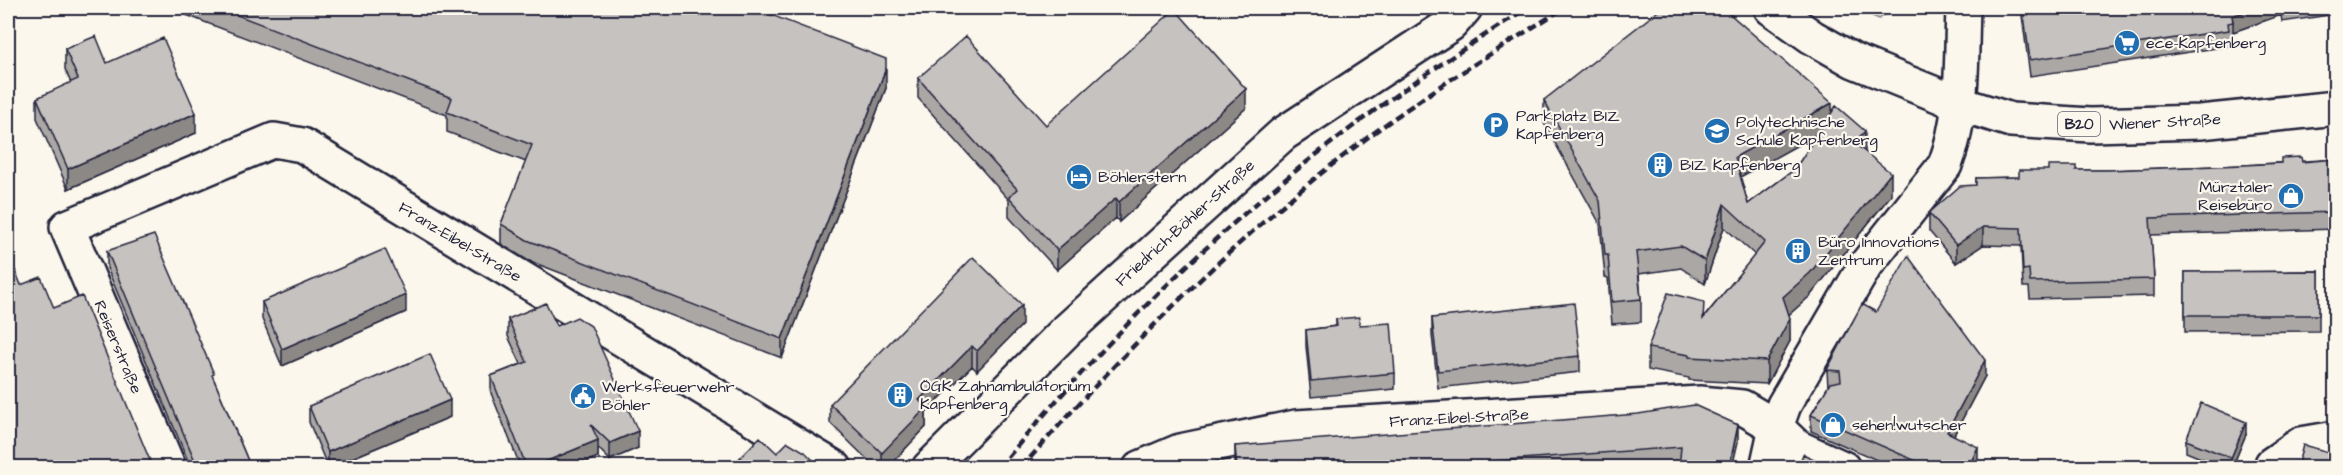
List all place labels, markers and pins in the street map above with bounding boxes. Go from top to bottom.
supermarket icon: ece-Kapfenberg [2112,28,2142,58]
place label: ece-Kapfenberg [2146,32,2266,55]
place label: Parkplatz BIZ Kapfenberg [1516,105,1620,146]
parking icon: Parkplatz BIZ Kapfenberg [1481,110,1511,140]
place label: Polytechnische Schule Kapfenberg [1736,111,1878,152]
school or university icon: Polytechnische Schule Kapfenberg [1702,116,1732,146]
building icon: BIZ Kapfenberg [1645,150,1675,180]
place label: BIZ Kapfenberg [1680,154,1800,177]
hotel icon: Böhlerstern [1064,162,1094,192]
place label: Böhlerstern [1098,166,1186,188]
place label: Mürztaler Reisebüro [2198,176,2272,216]
shop icon: Mürztaler Reisebüro [2276,181,2306,211]
place label: Büro Innovations Zentrum [1818,231,1940,271]
building icon: Büro Innovations Zentrum [1783,236,1813,266]
place label: ÖGK Zahnambulatorium Kapfenberg [920,375,1091,416]
place label: Werksfeuerwehr Böhler [602,376,735,416]
building icon: ÖGK Zahnambulatorium Kapfenberg [885,380,915,410]
public building icon: Werksfeuerwehr Böhler [568,381,598,411]
shop icon: sehen!wutscher [1818,410,1848,440]
place label: sehen!wutscher [1852,414,1967,436]

